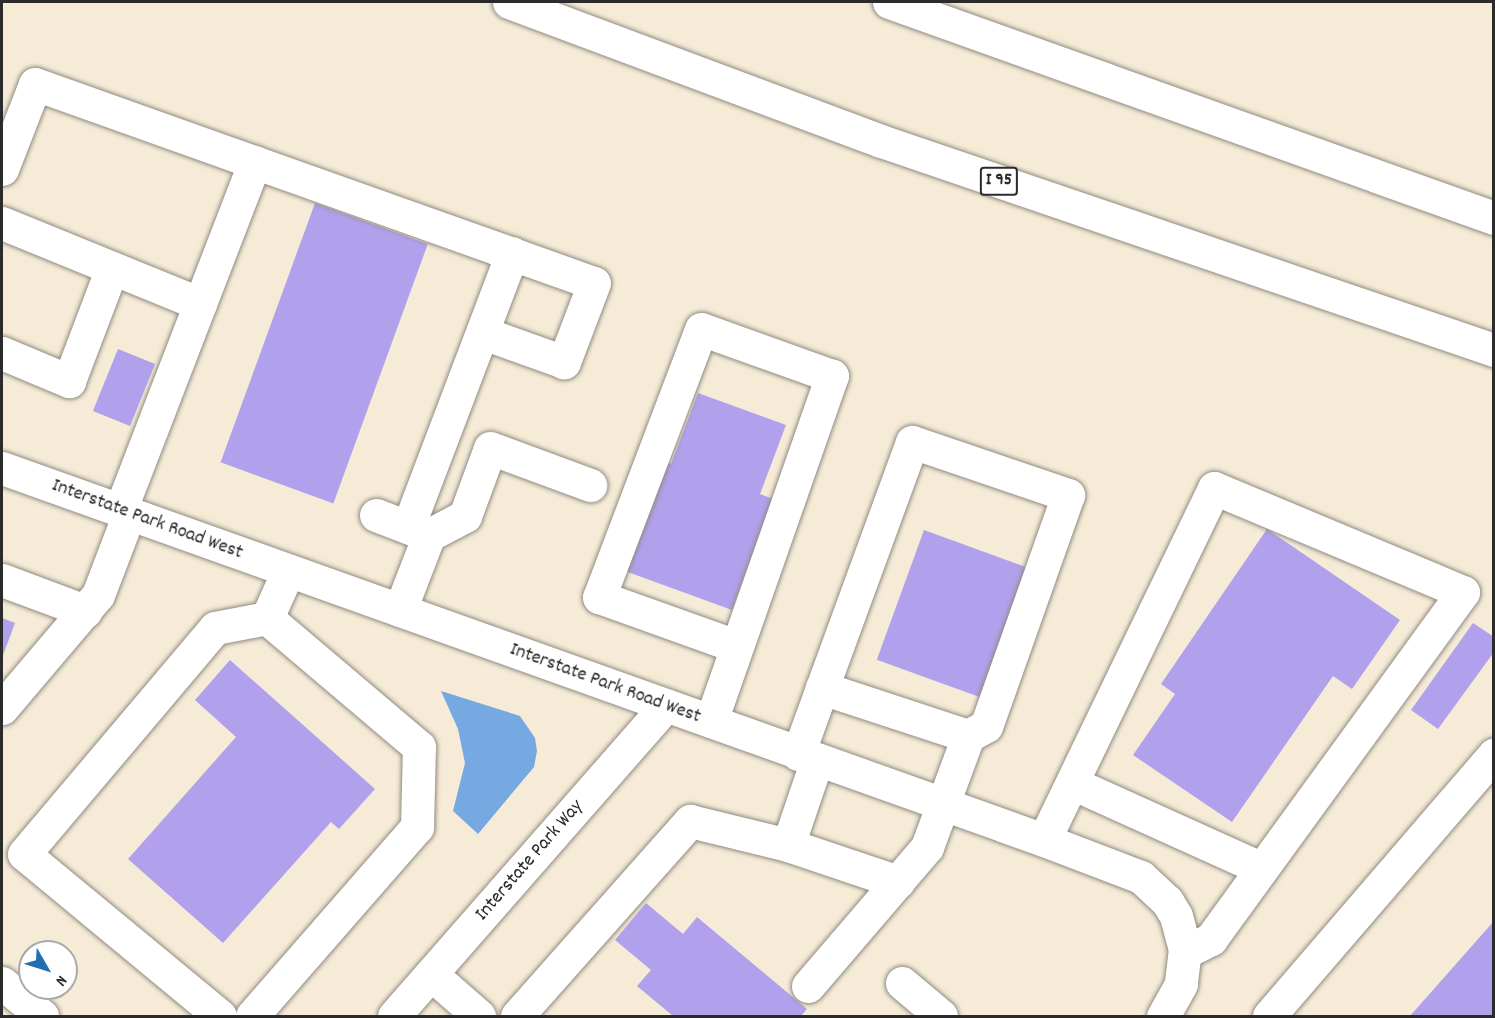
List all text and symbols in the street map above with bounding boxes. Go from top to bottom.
road number: I 95 [980,166,1018,196]
street label: Interstate Park Road West [48,474,246,566]
street label: Interstate Park Road West [506,638,704,730]
street label: Interstate Park Way [471,796,589,926]
north arrow [18,940,78,1000]
text: N [49,970,72,991]

